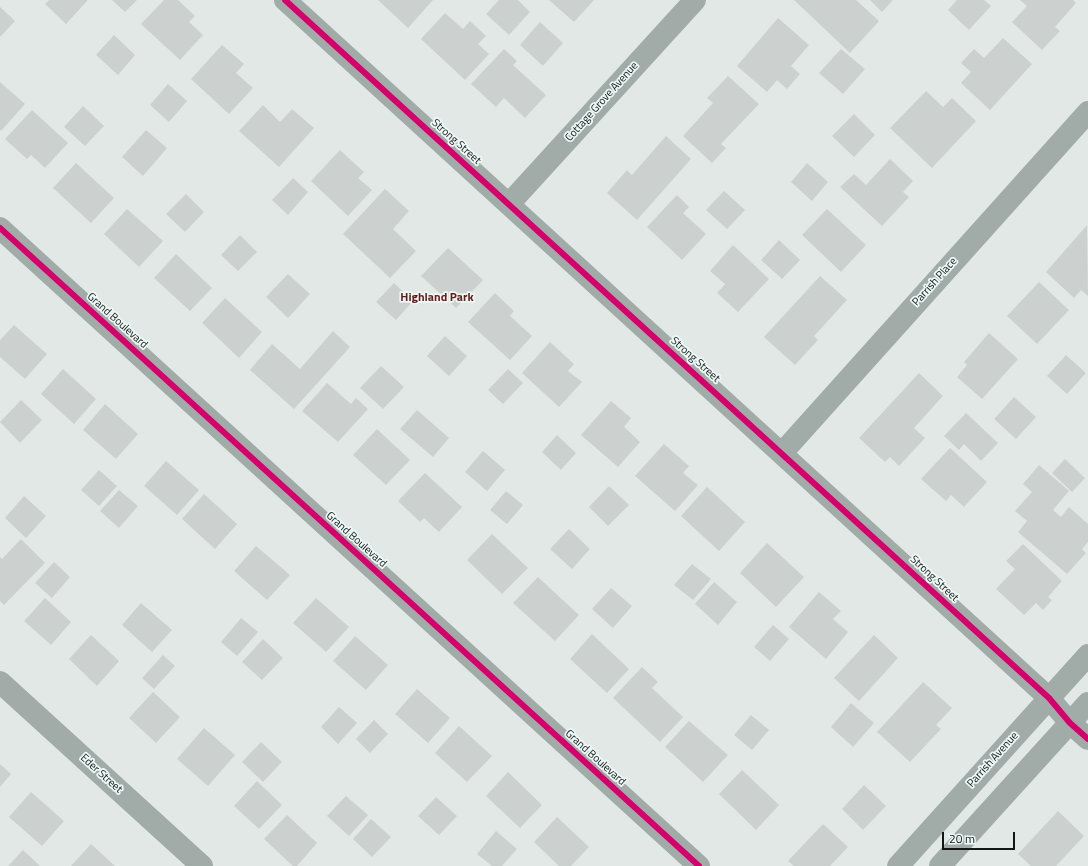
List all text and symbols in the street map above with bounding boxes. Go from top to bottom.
street label: Cottage Grove Avenue [563,60,641,144]
street label: Strong Street [429,116,483,168]
street label: Parrish Place [910,255,960,309]
street label: Grand Boulevard [84,290,150,352]
district label: Highland Park [400,291,474,305]
street label: Strong Street [668,334,722,386]
street label: Grand Boulevard [323,509,389,571]
street label: Strong Street [907,553,961,605]
street label: Grand Boulevard [562,727,628,789]
street label: Parrish Avenue [965,730,1021,790]
street label: Eder Street [77,752,125,796]
scale bar [944,824,1017,850]
text: 20 m [949,829,975,848]

